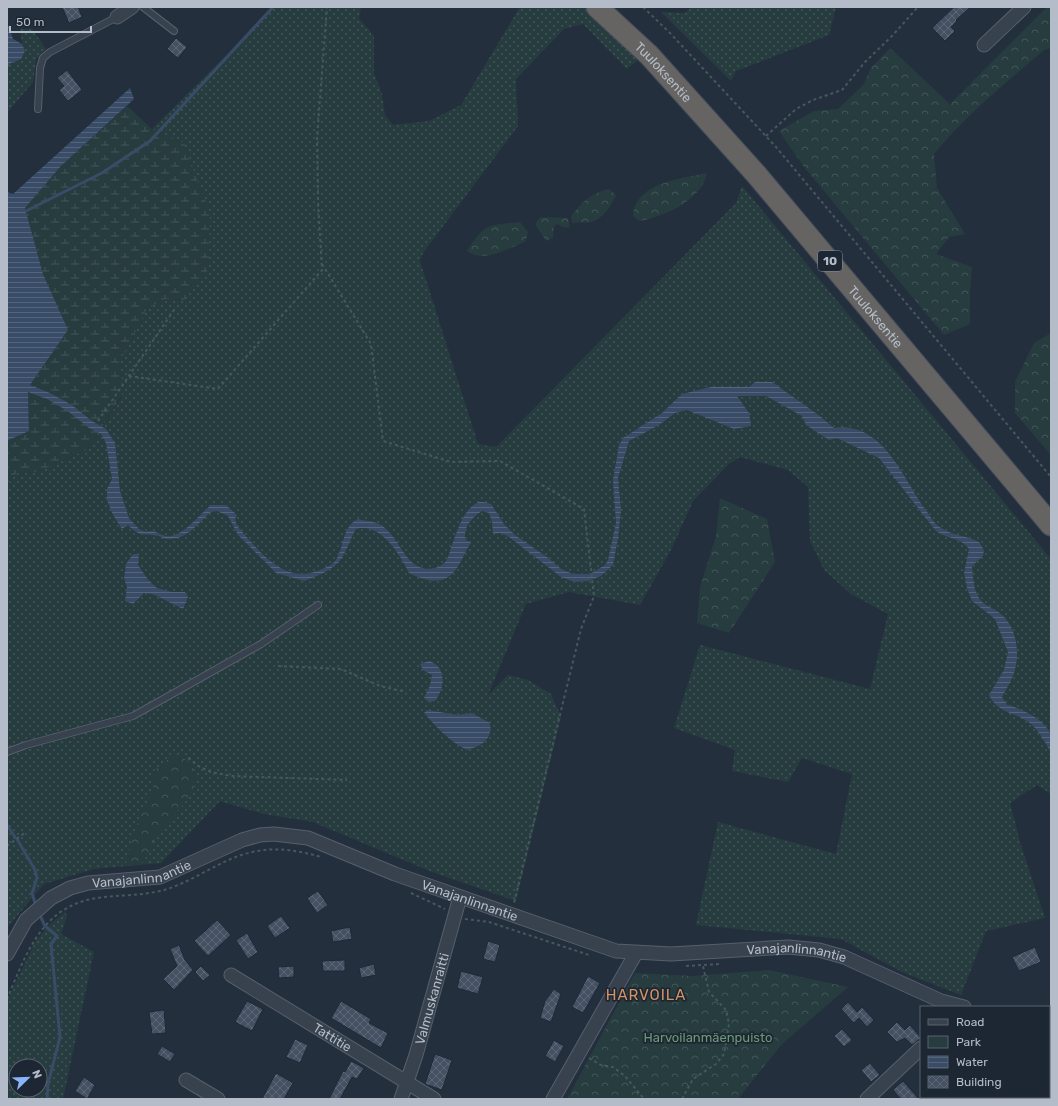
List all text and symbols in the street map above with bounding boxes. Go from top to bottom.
scale bar [10,8,91,34]
text: 50 m [16,15,44,29]
street label: Tuuloksentie [632,39,695,105]
road number: 10 [818,251,842,271]
street label: Tuuloksentie [845,283,906,351]
street label: Vanajanlinnantie [91,857,193,891]
street label: Vanajanlinnantie [419,877,520,924]
street label: Vanajanlinnantie [746,940,848,965]
street label: Valmuskanraitti [412,951,452,1046]
district label: HARVOILA [606,986,686,1004]
legend [920,1006,1050,1098]
text: Road [956,1015,984,1029]
street label: Tattitie [310,1020,354,1055]
park label: Harvoilanmäenpuisto [644,1030,772,1045]
text: Park [956,1035,982,1049]
text: Water [956,1055,988,1069]
north arrow [8,1058,48,1098]
text: N [29,1068,44,1081]
text: Building [956,1075,1002,1089]

